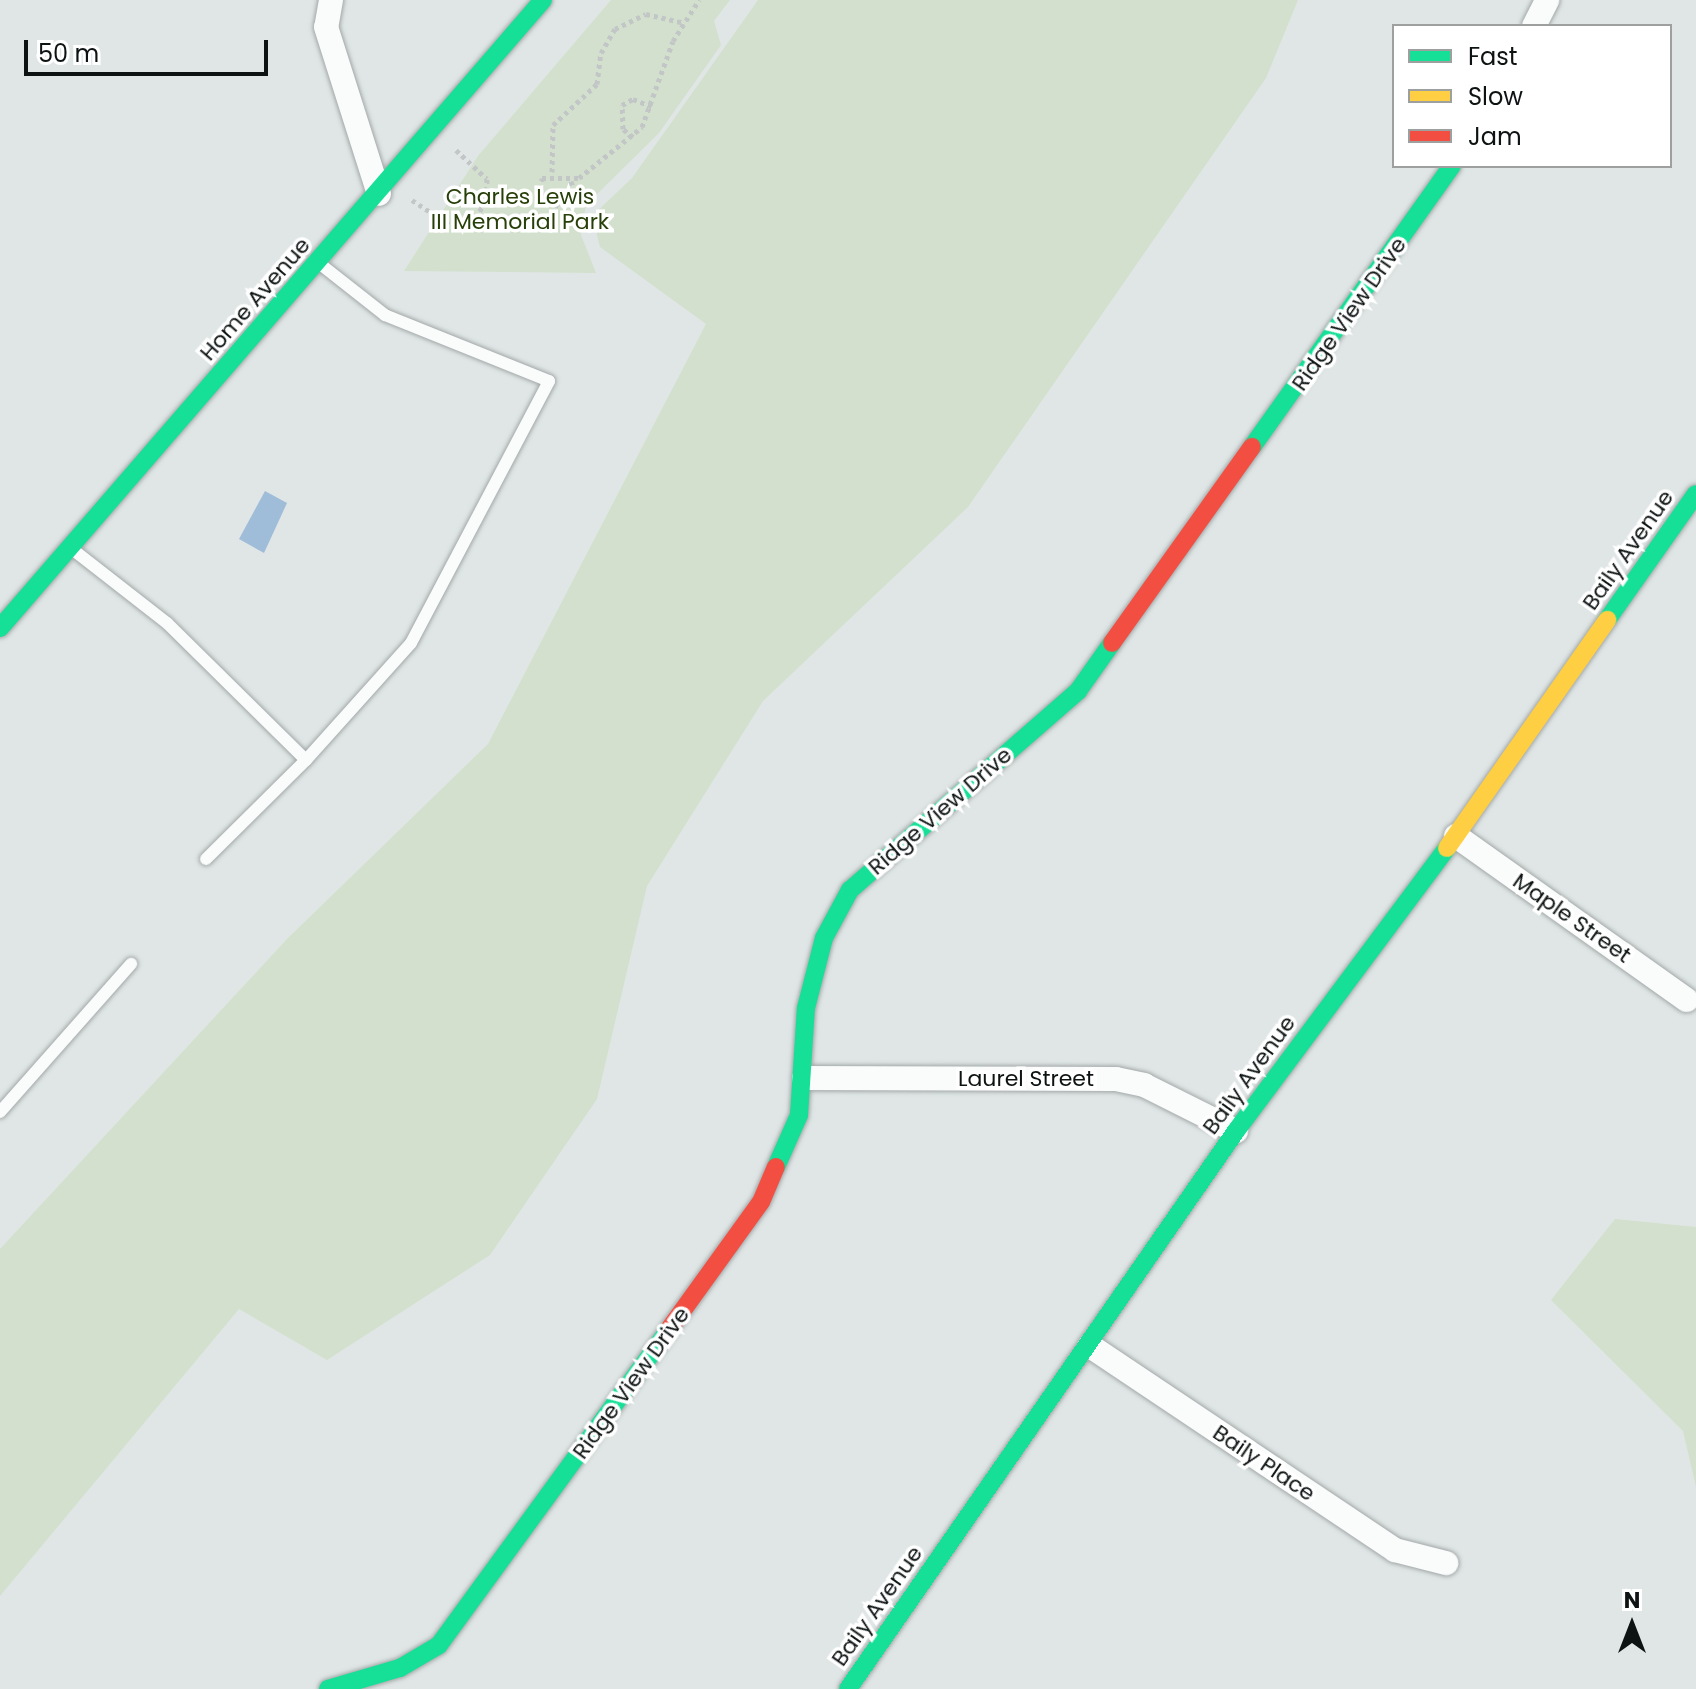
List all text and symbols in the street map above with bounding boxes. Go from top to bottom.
scale bar [28,24,272,74]
legend [1392,24,1672,168]
text: 50 m [38,37,99,70]
text: Fast [1468,40,1518,73]
text: Slow [1468,80,1523,113]
text: Jam [1468,120,1522,153]
park label: Charles Lewis III Memorial Park [431,183,609,234]
street label: Home Avenue [194,232,316,366]
street label: Ridge View Drive [1286,232,1412,396]
street label: Baily Avenue [1577,485,1679,615]
street label: Ridge View Drive [863,742,1017,880]
street label: Maple Street [1508,868,1636,968]
street label: Baily Avenue [1197,1011,1301,1139]
street label: Laurel Street [958,1066,1094,1092]
street label: Ridge View Drive [567,1302,695,1464]
street label: Baily Place [1208,1419,1320,1507]
street label: Baily Avenue [826,1541,928,1671]
north arrow [1592,1585,1672,1665]
text: N [1624,1585,1640,1616]

